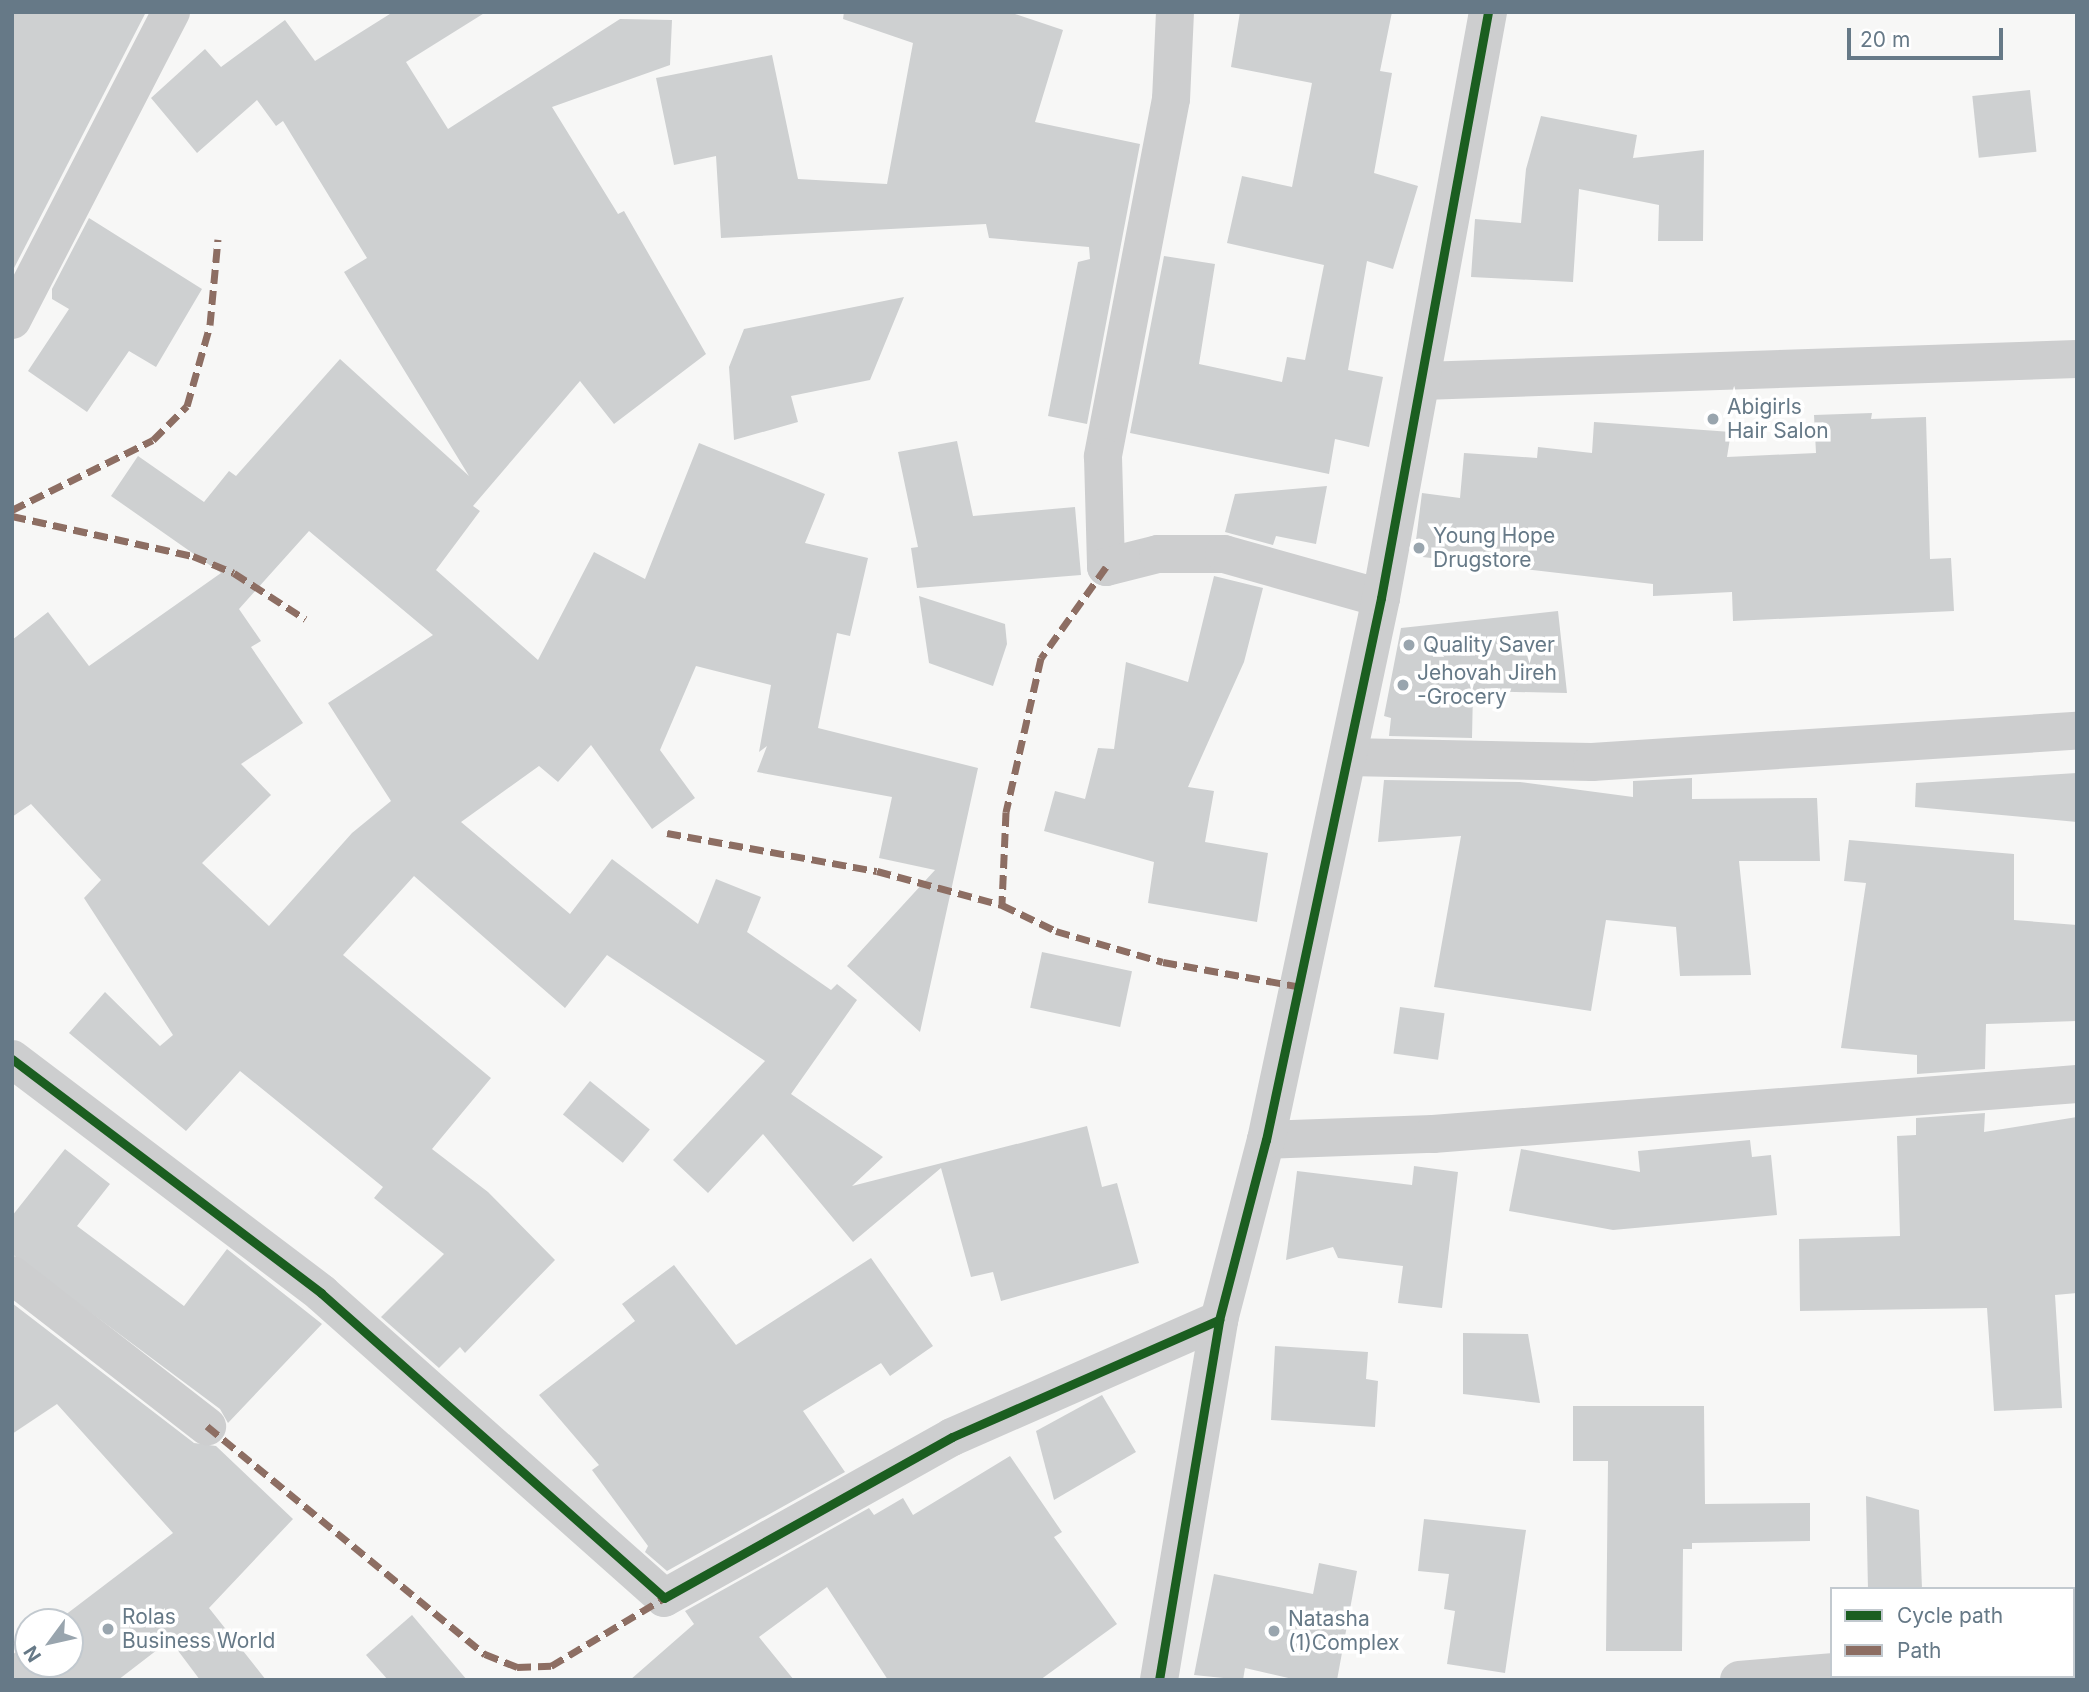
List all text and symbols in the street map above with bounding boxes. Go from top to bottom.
scale bar [1851,14,2007,58]
text: 20 m [1860,27,1910,52]
place label: Abigirls Hair Salon [1727,394,1829,444]
marker: Abigirls Hair Salon [1705,411,1721,427]
place label: Young Hope Drugstore [1433,523,1555,573]
marker: Young Hope Drugstore [1411,540,1427,556]
place label: Quality Saver [1423,632,1555,658]
marker: Quality Saver [1401,637,1417,653]
place label: Jehovah Jireh -Grocery [1417,660,1557,710]
marker: Jehovah Jireh -Grocery [1395,677,1411,693]
legend [1830,1587,2075,1678]
text: Cycle path [1897,1603,2003,1628]
place label: Rolas Business World [122,1604,275,1654]
place label: Natasha (1)Complex [1288,1606,1399,1656]
north arrow [14,1608,84,1678]
marker: Rolas Business World [100,1621,116,1637]
marker: Natasha (1)Complex [1266,1623,1282,1639]
text: Path [1897,1638,1942,1663]
text: N [19,1641,46,1666]

